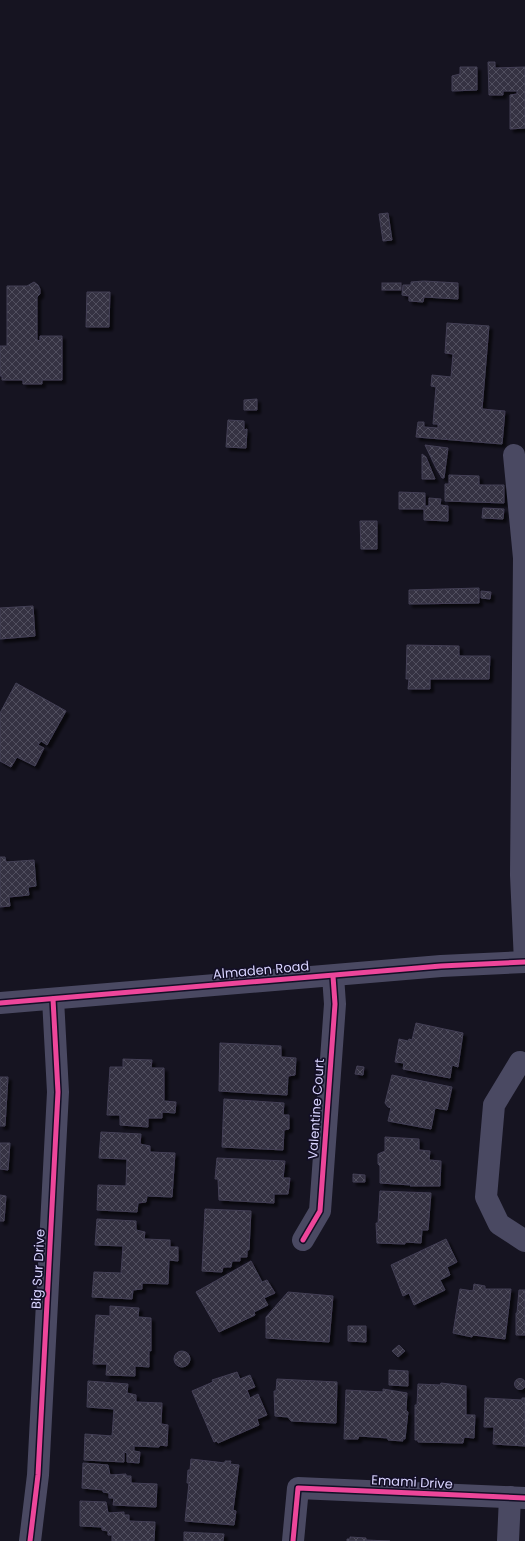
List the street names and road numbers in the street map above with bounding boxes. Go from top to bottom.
street label: Almaden Road [212,956,310,984]
street label: Valentine Court [303,1058,329,1160]
street label: Big Sur Drive [26,1228,50,1310]
street label: Emami Drive [371,1470,453,1494]

